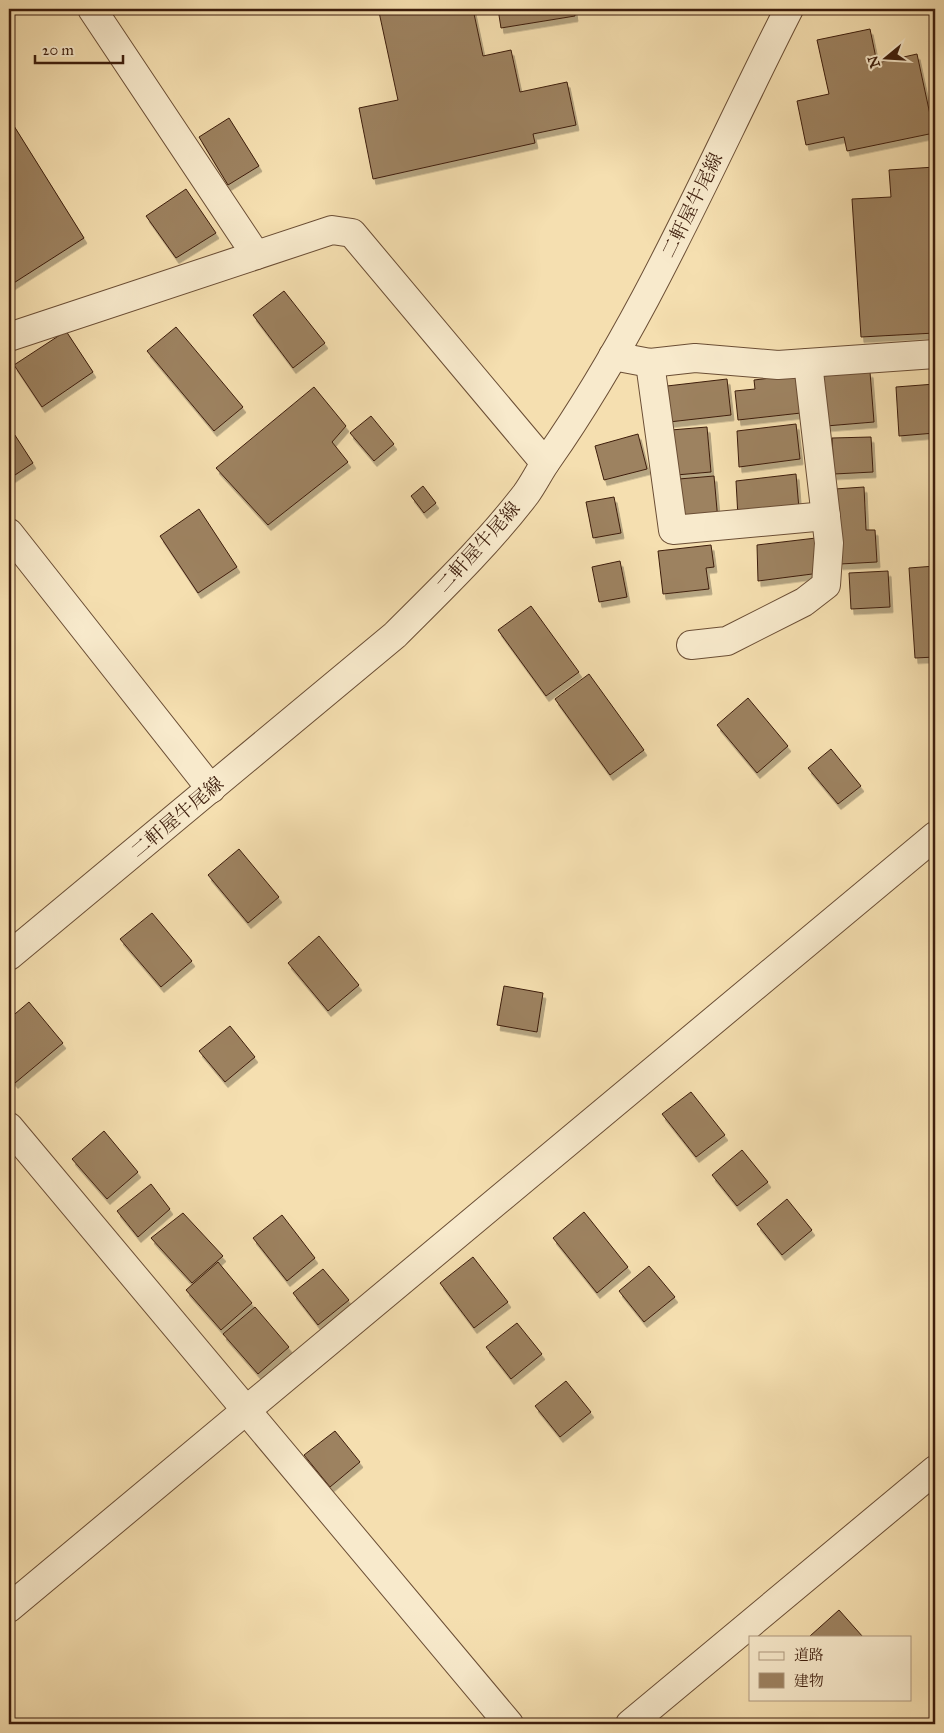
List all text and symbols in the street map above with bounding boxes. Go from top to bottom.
scale bar [35,32,122,64]
north arrow [862,32,912,82]
text: 20 m [42,41,74,59]
text: N [864,53,884,70]
street label: 二軒屋牛尾線 [657,149,727,261]
street label: 二軒屋牛尾線 [431,497,525,597]
street label: 二軒屋牛尾線 [126,772,228,862]
legend [749,1636,912,1700]
text: 道路 [794,1646,824,1664]
text: 建物 [794,1672,824,1690]

